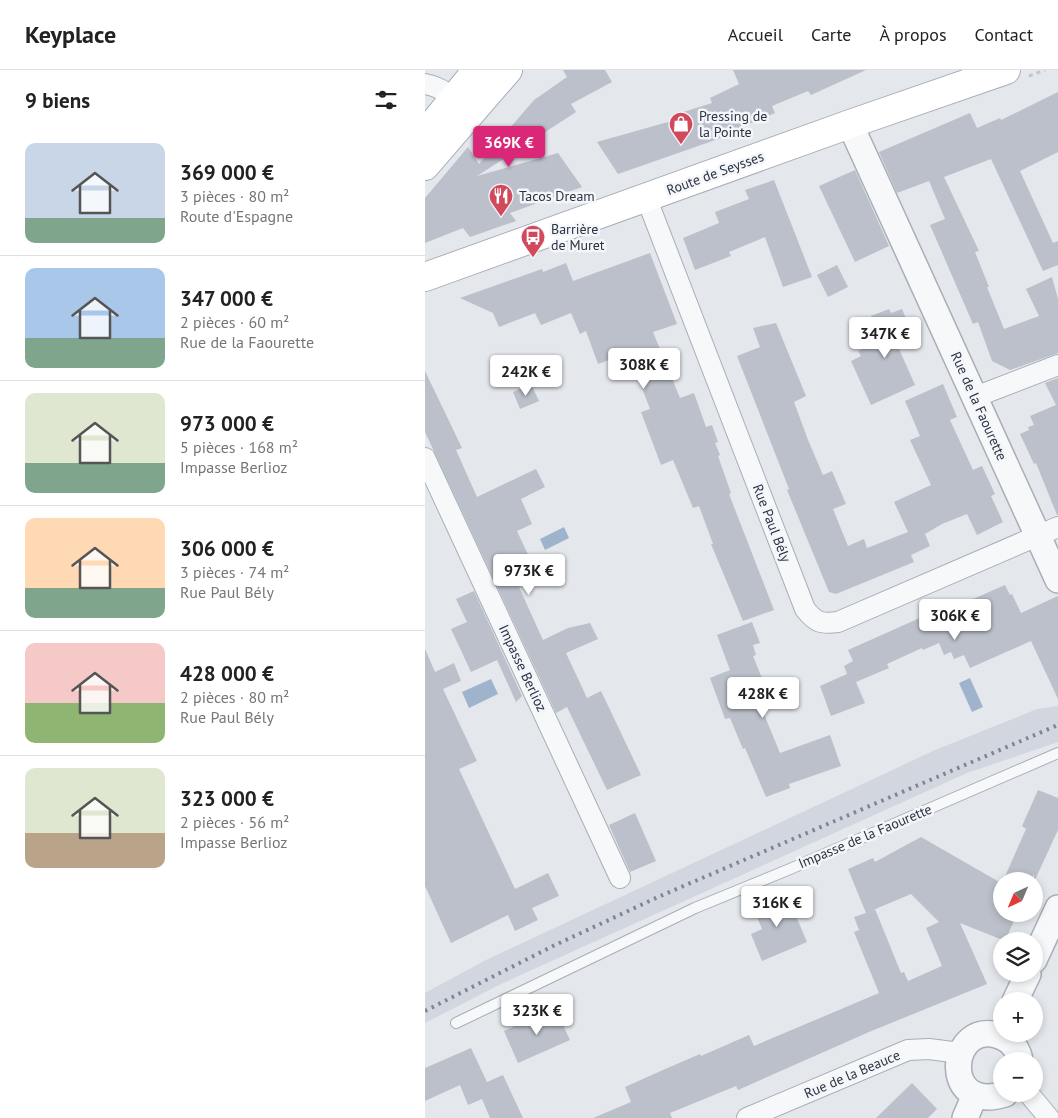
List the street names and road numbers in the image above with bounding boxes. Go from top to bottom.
street label: Route de Seysses [664,147,766,199]
street label: Rue de la Faourette [947,349,1011,463]
street label: Rue Paul Bély [749,481,795,565]
street label: Impasse Berlioz [495,622,551,714]
street label: Impasse de la Faourette [796,800,934,872]
street label: Rue de la Beauce [801,1046,903,1102]

